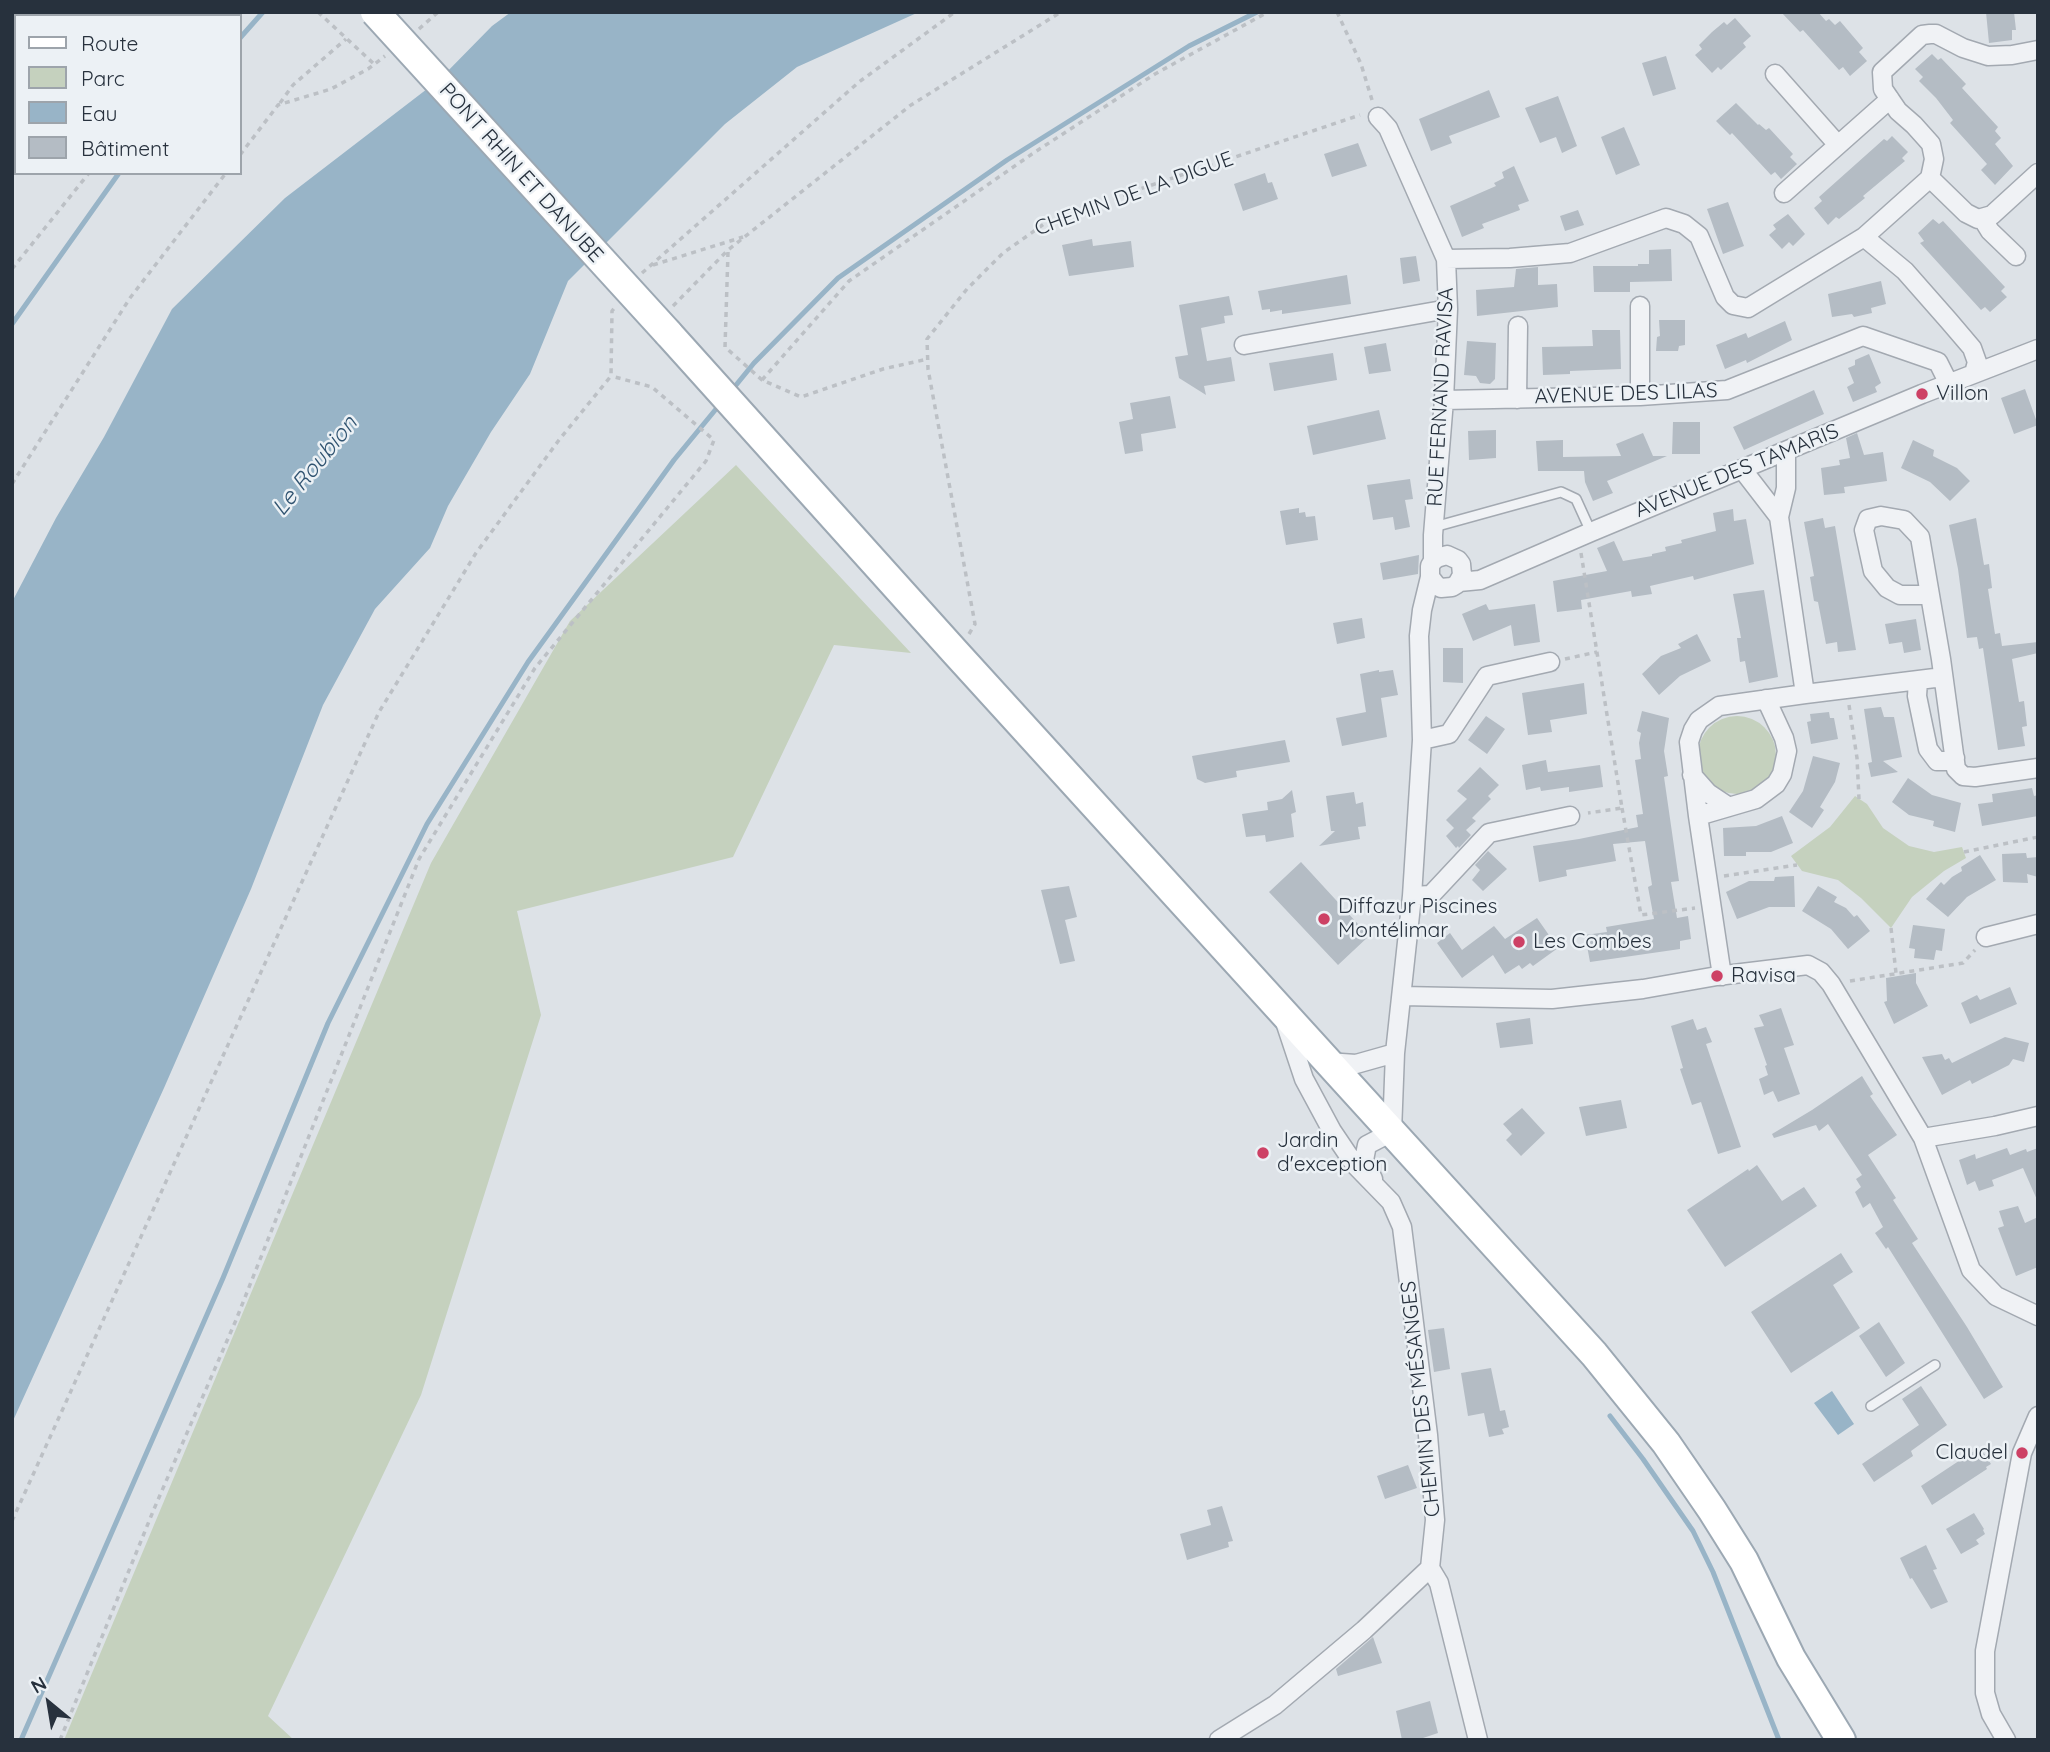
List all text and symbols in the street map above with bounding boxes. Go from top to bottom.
legend [14,14,242,175]
text: Route [81,30,138,56]
text: Parc [81,65,125,91]
street label: PONT RHIN ET DANUBE [434,78,608,268]
text: Eau [81,100,117,126]
text: Bâtiment [81,135,169,161]
street label: CHEMIN DE LA DIGUE [1031,146,1237,242]
street label: RUE FERNAND RAVISA [1423,287,1459,507]
street label: AVENUE DES LILAS [1534,378,1718,410]
place label: Villon [1936,381,1989,407]
marker: Villon [1914,386,1930,402]
water label: Le Roubion [267,411,363,521]
street label: AVENUE DES TAMARIS [1632,419,1842,523]
place label: Diffazur Piscines Montélimar [1338,894,1497,944]
marker: Diffazur Piscines Montélimar [1316,911,1332,927]
place label: Les Combes [1533,929,1652,955]
marker: Les Combes [1511,934,1527,950]
place label: Ravisa [1731,963,1796,989]
marker: Ravisa [1709,968,1725,984]
place label: Jardin d'exception [1277,1128,1387,1178]
marker: Jardin d'exception [1255,1145,1271,1161]
street label: CHEMIN DES MÉSANGES [1396,1280,1446,1518]
place label: Claudel [1936,1440,2008,1466]
marker: Claudel [2014,1445,2030,1461]
north arrow [14,1668,84,1738]
text: N [26,1671,51,1699]

